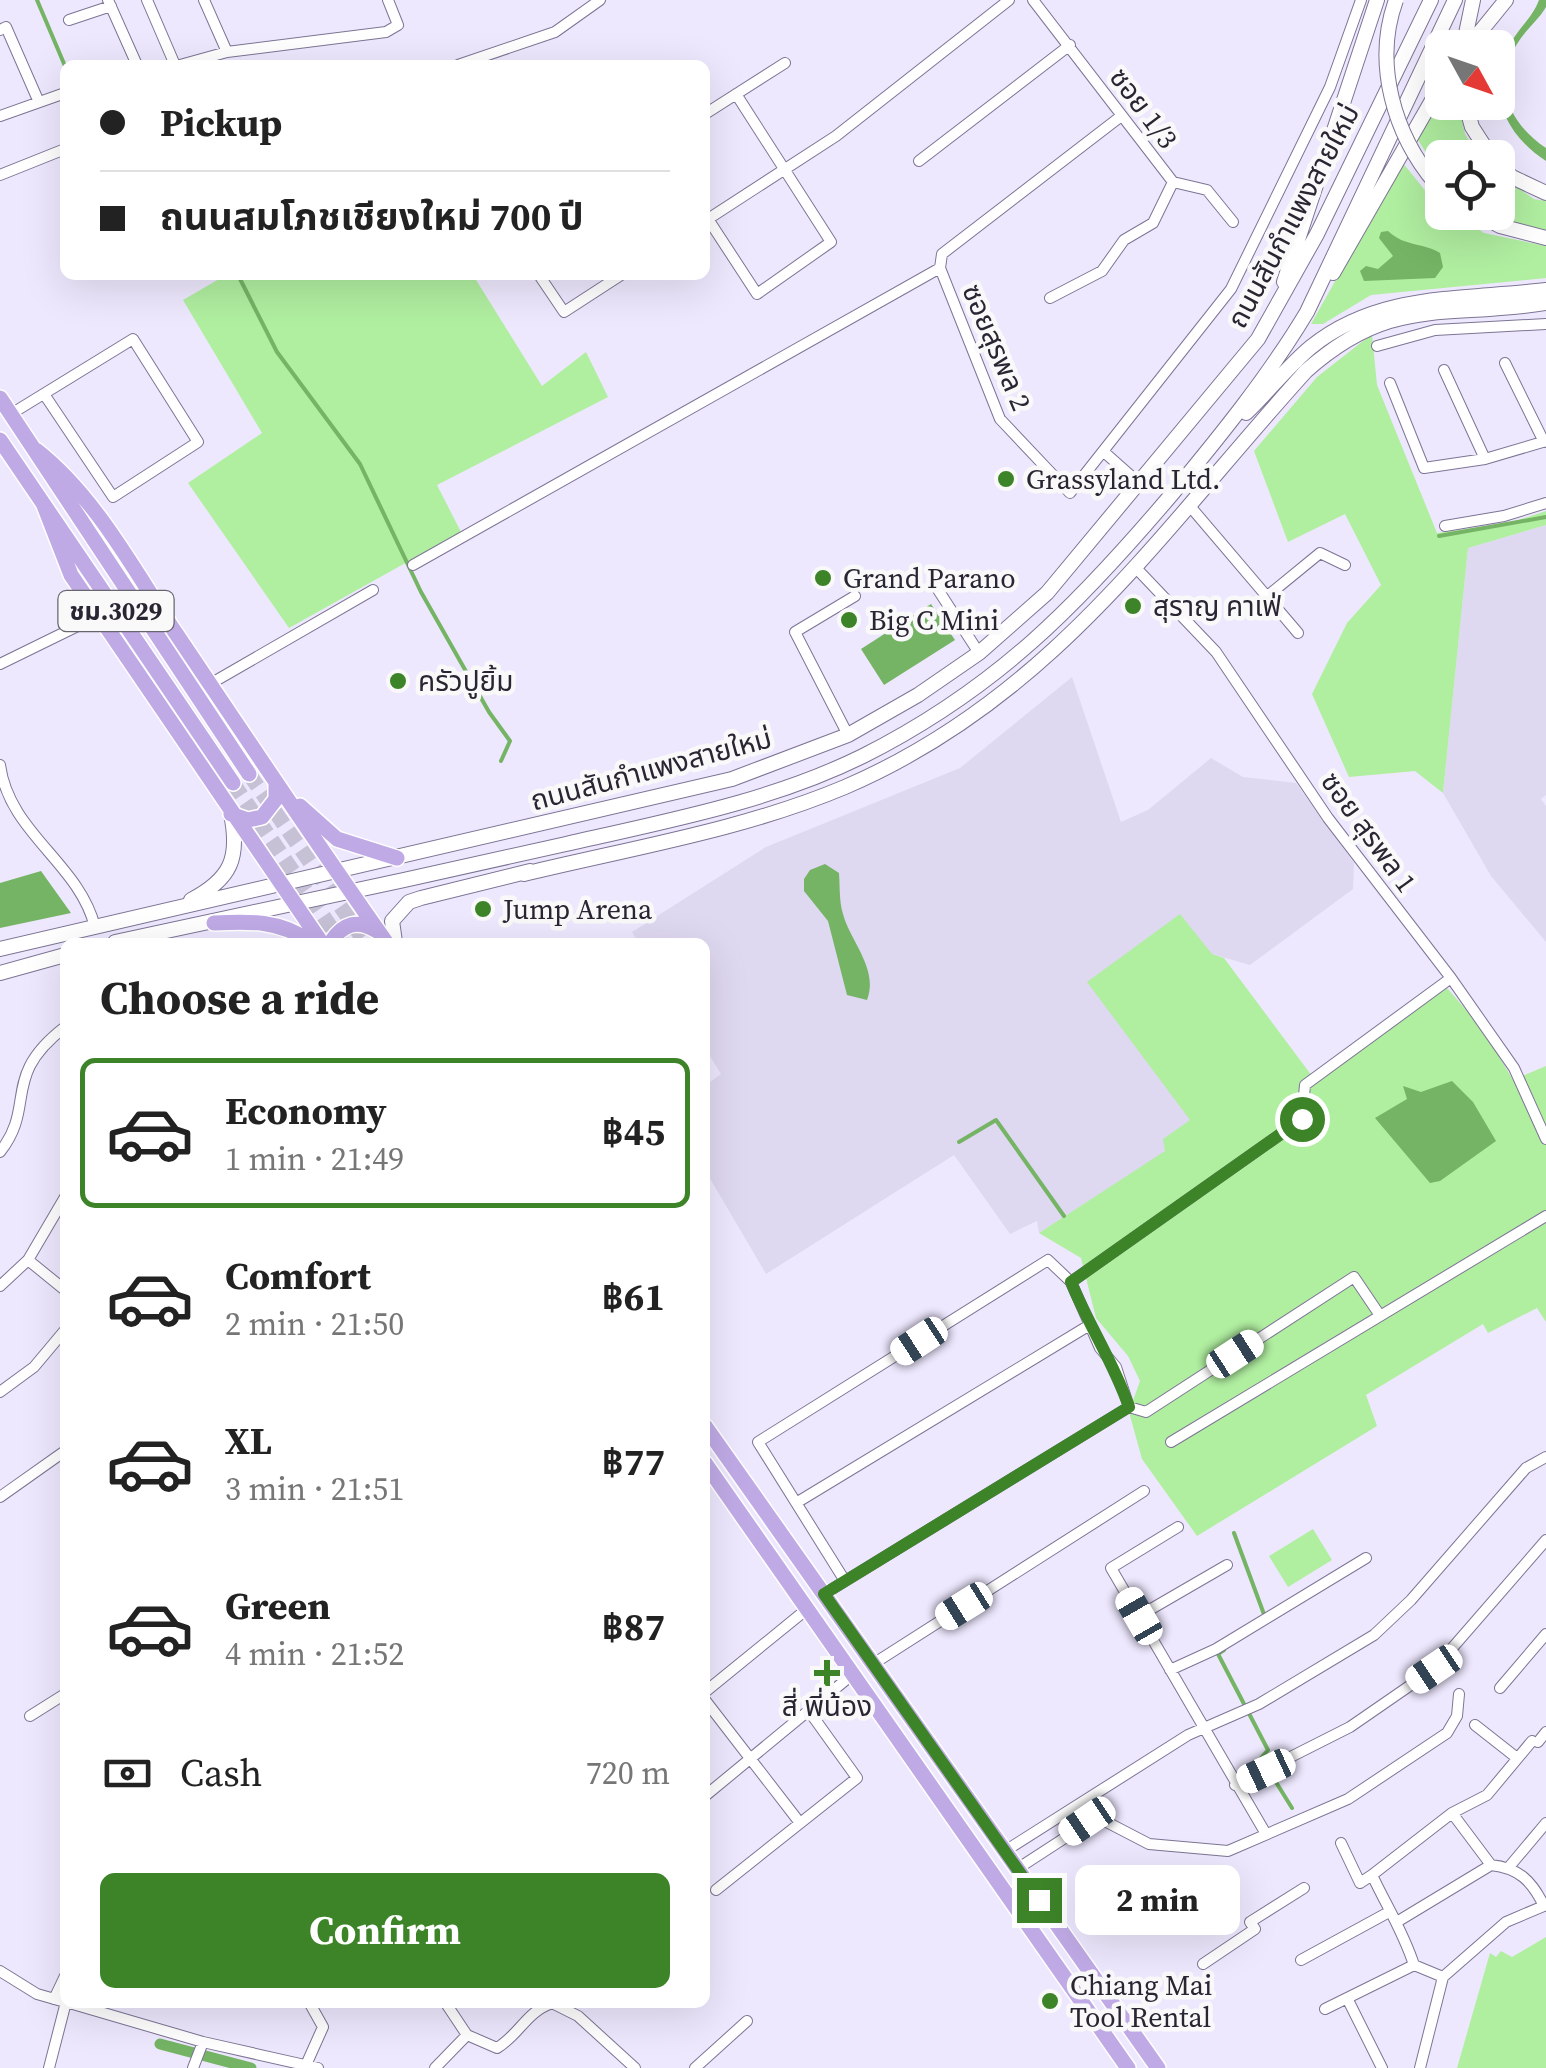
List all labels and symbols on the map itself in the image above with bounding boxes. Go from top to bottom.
north arrow [1425,30,1515,120]
street label: ซอย 1/3 [1101,60,1187,156]
street label: ถนนสันกำแพงสายใหม่ [1218,98,1368,334]
street label: ซอยสุรพล 2 [953,278,1041,416]
place label: Grassyland Ltd. [1026,460,1220,498]
marker: Grassyland Ltd. [995,468,1017,490]
place label: Grand Parano [843,559,1016,597]
marker: Grand Parano [812,567,834,589]
place label: สุราญ คาเฟ่ [1153,587,1281,625]
road number: ชม.3029 [58,591,174,631]
marker: สุราญ คาเฟ่ [1122,595,1144,617]
place label: Big C Mini [869,601,999,639]
marker: Big C Mini [838,609,860,631]
place label: ครัวปูยิ้ม [418,662,513,700]
marker: ครัวปูยิ้ม [387,670,409,692]
street label: ถนนสันกำแพงสายใหม่ [526,719,776,819]
street label: ซอย สุรพล 1 [1312,764,1426,900]
place label: Jump Arena [502,890,653,928]
marker: Jump Arena [472,898,494,920]
route start [1280,1097,1325,1142]
car [886,1312,952,1370]
car [1202,1325,1268,1383]
car [931,1577,997,1635]
car [1111,1583,1167,1649]
car [1401,1640,1467,1698]
marker: สี่ พี่น้อง [816,1662,838,1684]
place label: สี่ พี่น้อง [782,1687,872,1725]
car [1232,1745,1300,1797]
car [1054,1792,1120,1850]
callout: 2 min [1074,1865,1239,1935]
route end [1017,1878,1062,1923]
place label: Chiang Mai Tool Rental [1070,1966,1212,2036]
marker: Chiang Mai Tool Rental [1039,1990,1061,2012]

